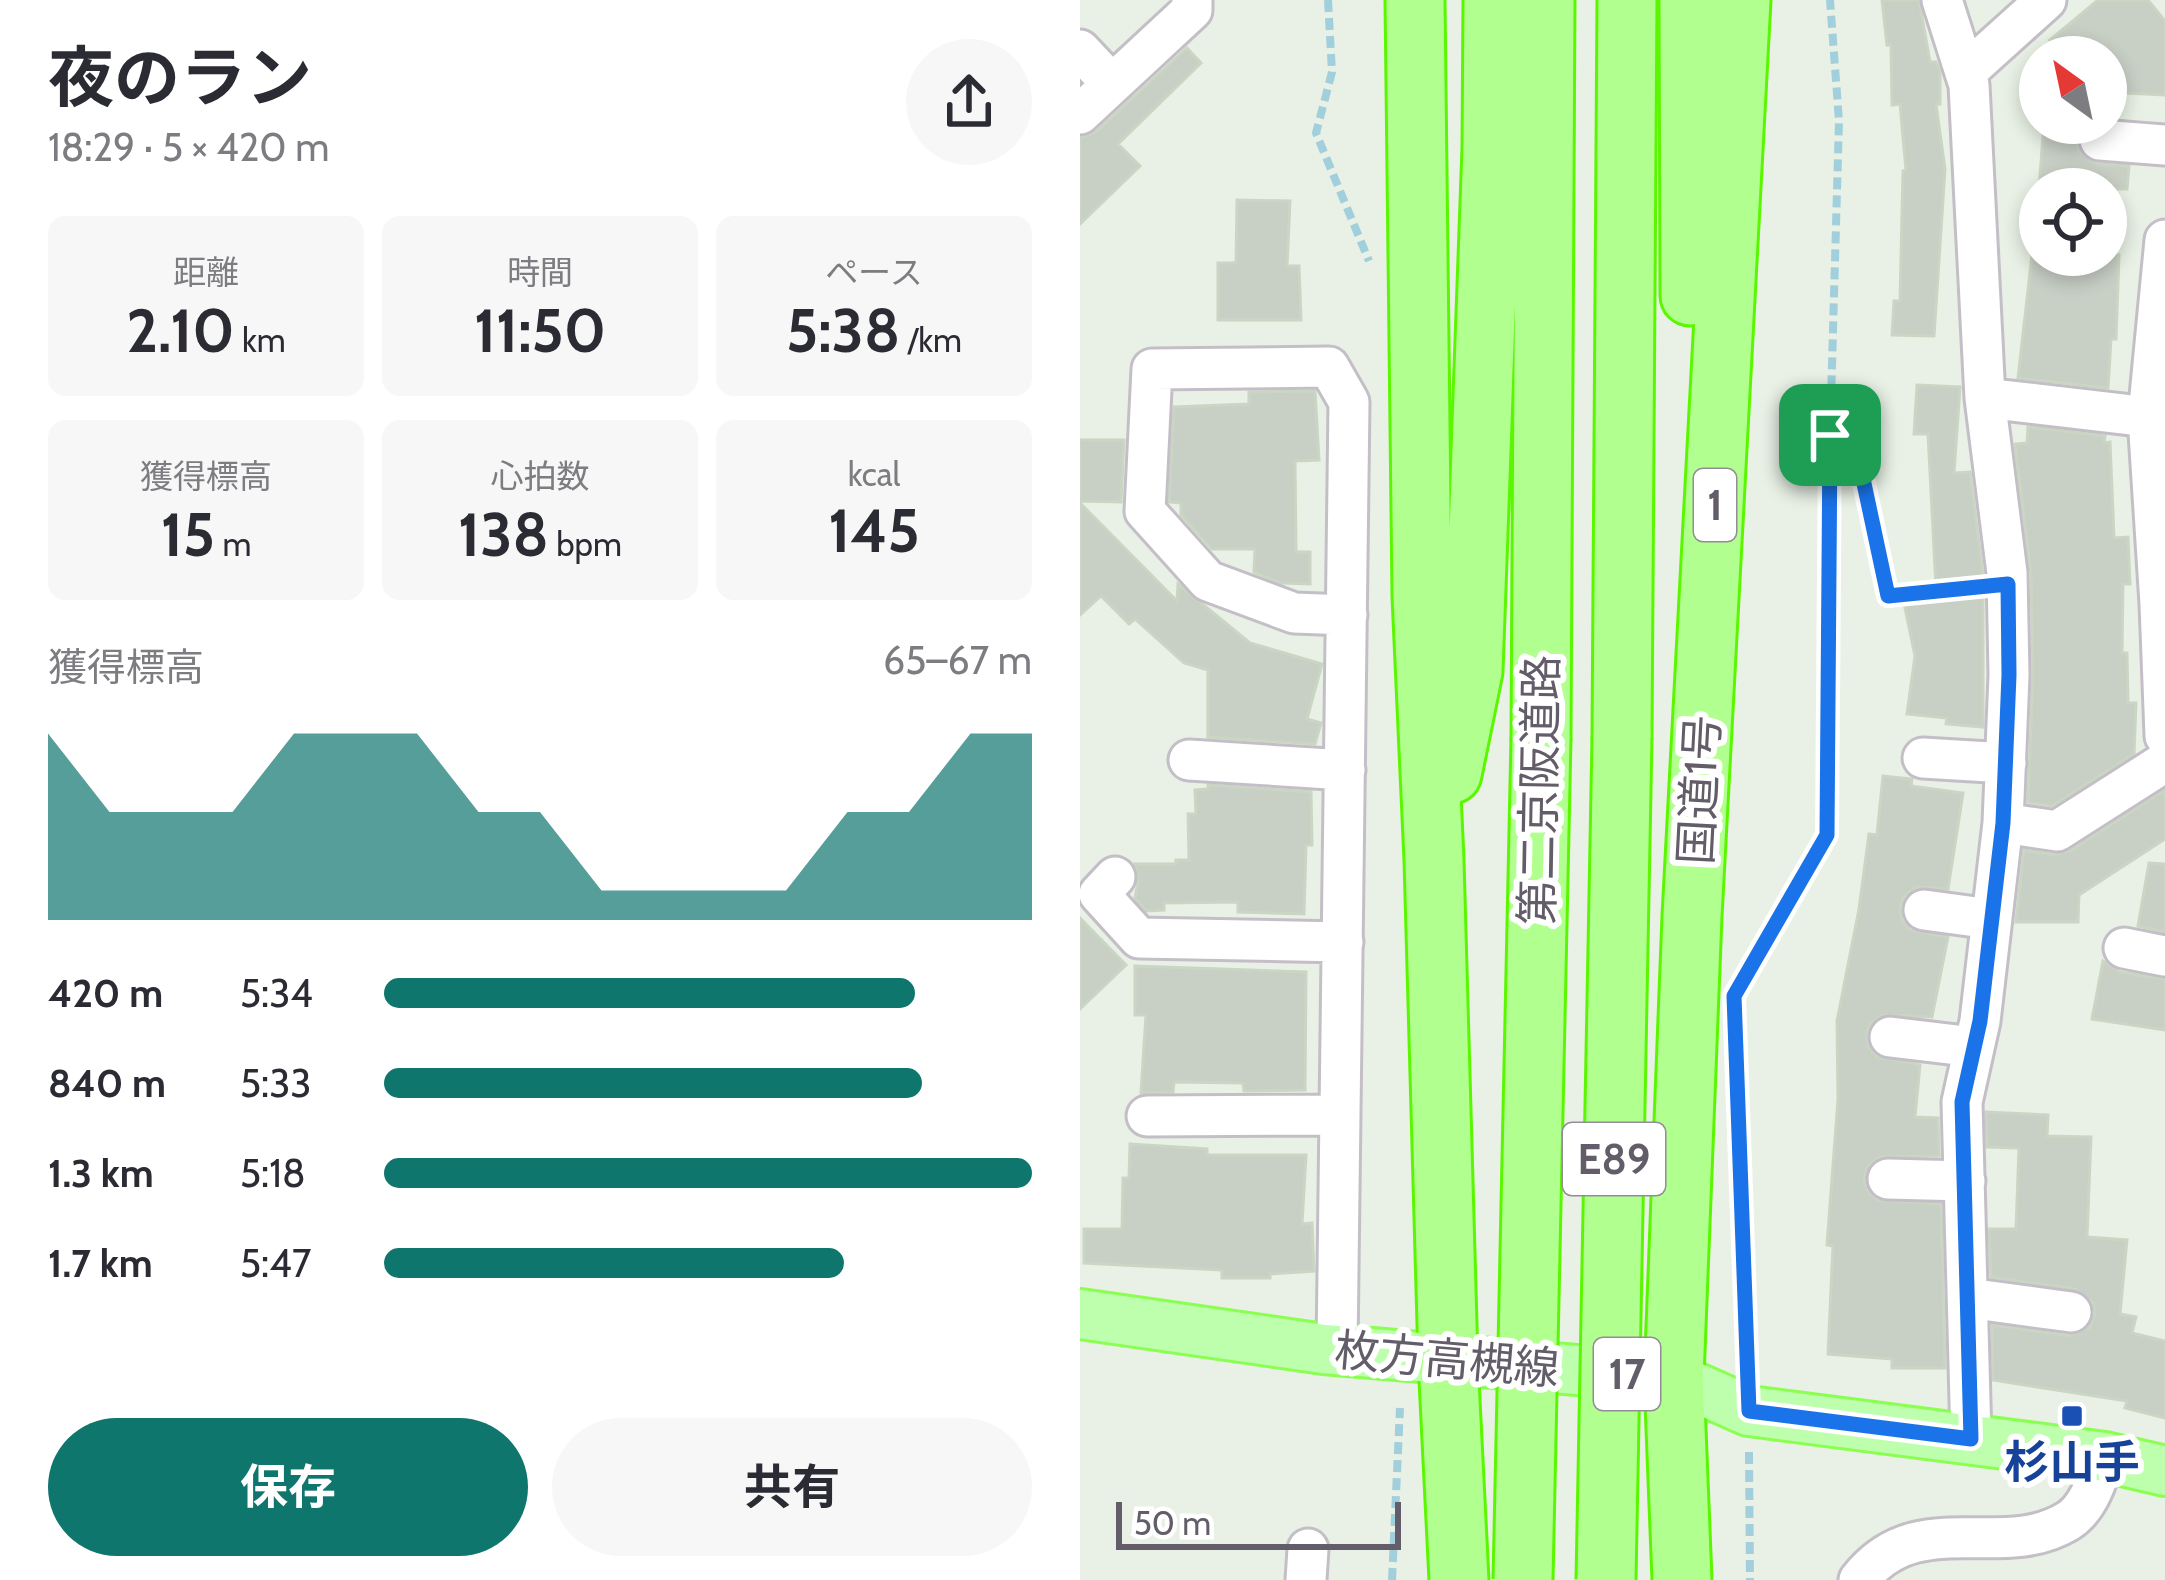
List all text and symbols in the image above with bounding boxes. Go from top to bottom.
north arrow [2019,36,2127,144]
map controls [2019,36,2127,276]
text: 夜のラン [48,37,312,118]
button: share [906,39,1032,165]
text: 18:29 · 5 × 420 m [48,123,330,171]
button: locate [2019,168,2127,276]
text: 距離 [173,252,239,292]
text: 時間 [507,252,573,292]
text: ペース [825,252,923,292]
text: 2.10 [126,294,235,367]
text: 11:50 [474,294,606,367]
text: 5:38 [786,294,900,367]
text: km [235,320,286,360]
text: /km [900,320,962,360]
pin [1779,384,1881,486]
icon: arrive [1797,402,1863,468]
text: kcal [848,454,900,494]
text: 獲得標高 [140,456,272,496]
text: 心拍数 [491,456,590,496]
road number: 1 [1694,469,1736,541]
text: 145 [828,494,920,567]
text: 15 [161,498,215,571]
text: 138 [458,498,549,571]
text: m [215,524,251,564]
text: bpm [549,524,622,564]
text: 65–67 m [883,636,1032,684]
text: 獲得標高 [48,643,204,691]
street label: 第二京阪道路 [1510,655,1568,925]
street label: 国道1号 [1668,714,1730,866]
text: 420 m [48,969,163,1017]
text: 5:34 [240,969,313,1017]
text: 840 m [48,1059,166,1107]
text: 5:33 [240,1059,311,1107]
road number: E89 [1563,1123,1665,1195]
text: 1.3 km [48,1149,154,1197]
text: 5:18 [240,1149,306,1197]
text: 1.7 km [48,1239,153,1287]
text: 5:47 [240,1239,311,1287]
street label: 枚方高槻線 [1333,1322,1561,1396]
road number: 17 [1594,1338,1660,1410]
marker: 杉山手 [2059,1403,2085,1429]
button: 保存 [48,1418,528,1556]
button: 共有 [552,1418,1032,1556]
place label: 杉山手 [2004,1435,2140,1489]
scale bar [1116,1496,1401,1549]
text: 50 m [1134,1503,1211,1543]

